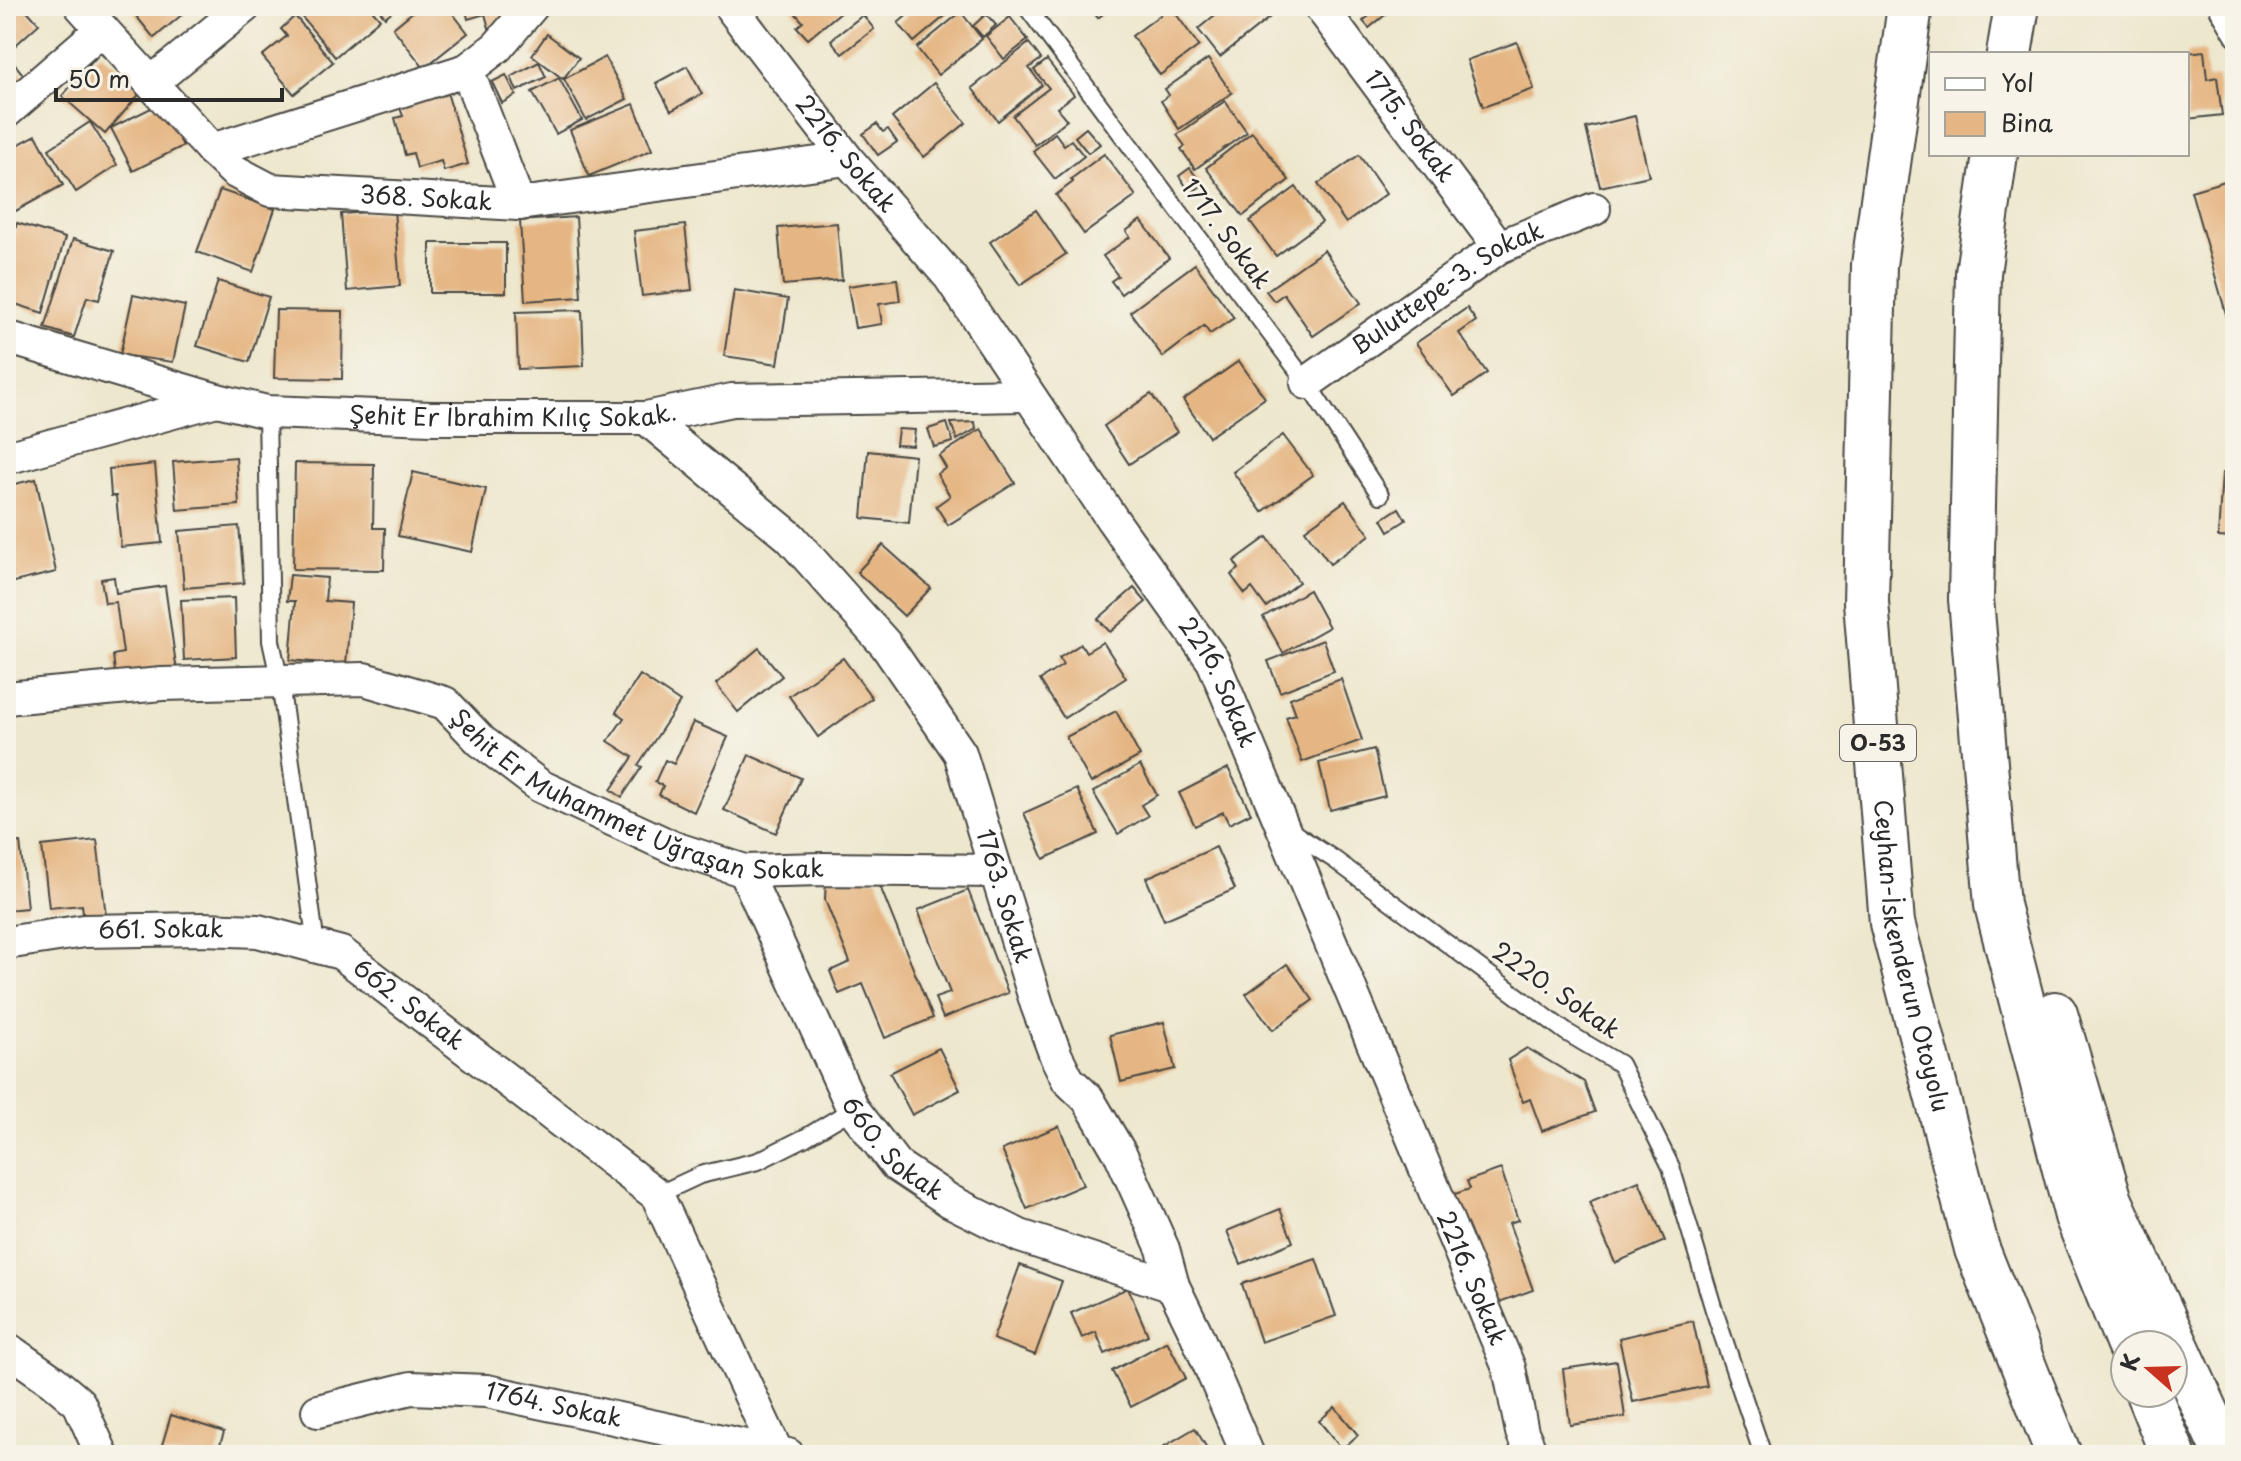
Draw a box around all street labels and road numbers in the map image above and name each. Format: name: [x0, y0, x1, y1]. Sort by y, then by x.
street label: 1715. Sokak: [1357, 61, 1465, 189]
street label: 2216. Sokak: [788, 87, 906, 220]
street label: 1717. Sokak: [1174, 170, 1281, 296]
street label: 368. Sokak: [359, 175, 493, 218]
street label: Buluttepe-3. Sokak: [1343, 211, 1548, 362]
street label: Şehit Er İbrahim Kılıç Sokak.: [348, 392, 679, 435]
street label: 2216. Sokak: [1171, 609, 1267, 753]
street label: Şehit Er Muhammet Uğraşan Sokak: [443, 699, 825, 887]
road number: O-53: [1840, 725, 1916, 761]
street label: Ceyhan-İskenderun Otoyolu: [1866, 798, 1960, 1115]
street label: 1763. Sokak: [968, 824, 1043, 967]
street label: 661. Sokak: [98, 909, 225, 947]
street label: 2220. Sokak: [1486, 932, 1629, 1047]
street label: 662. Sokak: [346, 949, 473, 1058]
street label: 660. Sokak: [834, 1091, 952, 1208]
street label: 2216. Sokak: [1429, 1205, 1518, 1350]
street label: 1764. Sokak: [483, 1371, 626, 1435]

